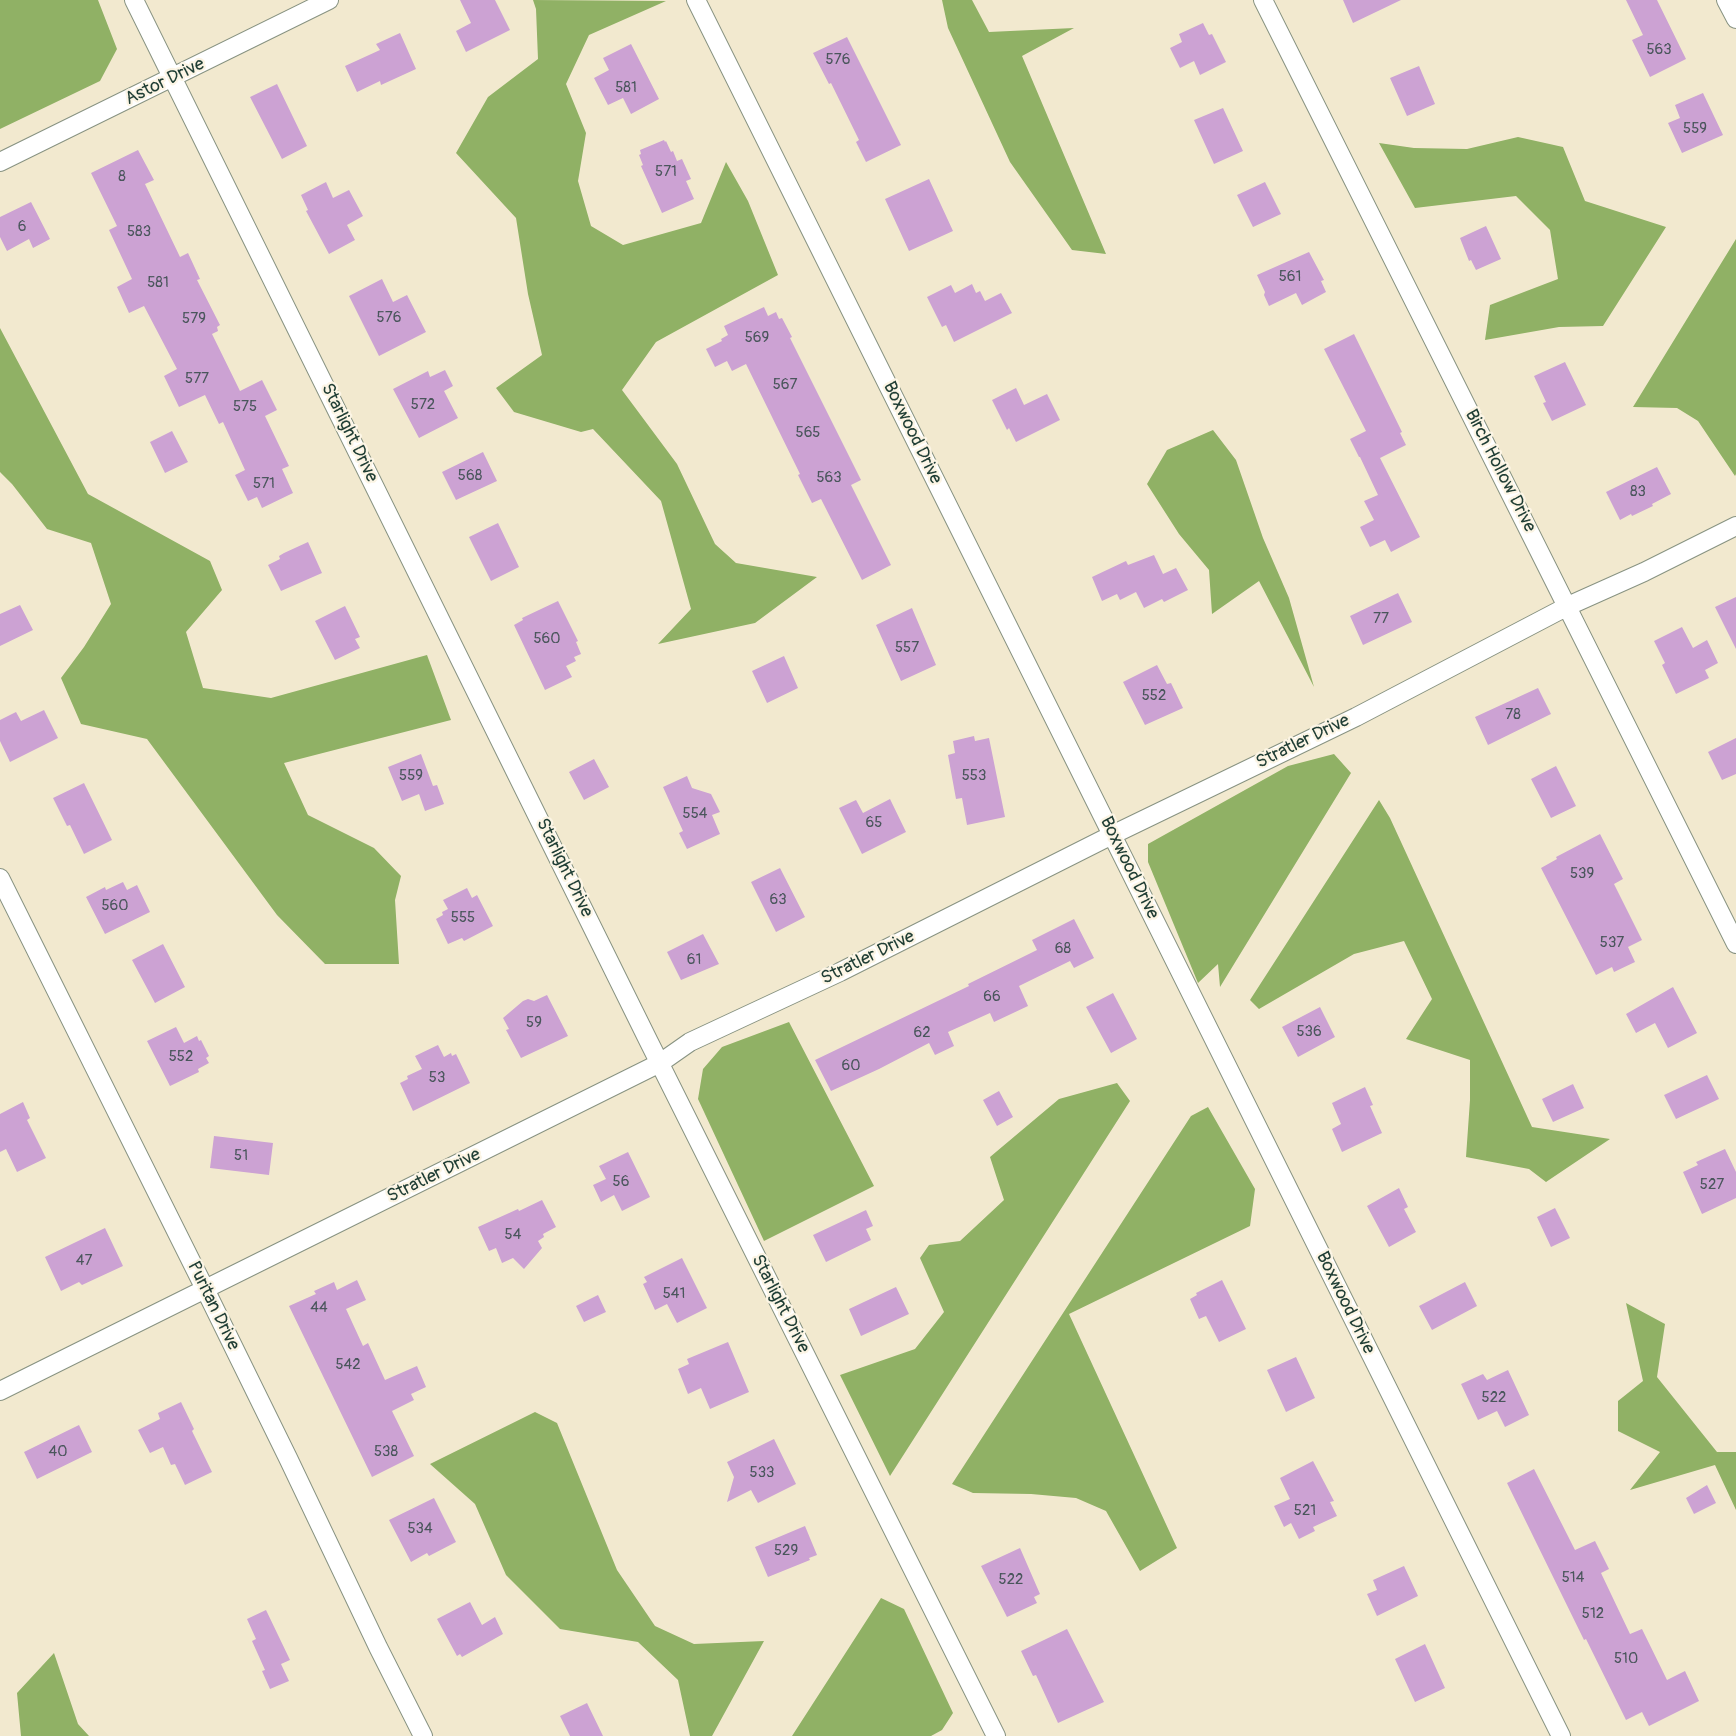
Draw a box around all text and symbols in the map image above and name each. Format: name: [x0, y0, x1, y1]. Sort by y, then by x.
house number: 563: [1646, 41, 1672, 59]
house number: 576: [826, 51, 850, 69]
street label: Astor Drive: [122, 54, 208, 110]
house number: 581: [615, 79, 637, 97]
house number: 559: [1683, 120, 1707, 138]
house number: 571: [655, 163, 677, 181]
house number: 8: [118, 168, 126, 186]
house number: 6: [18, 218, 26, 236]
house number: 583: [127, 223, 151, 241]
house number: 561: [1279, 268, 1301, 286]
house number: 581: [147, 274, 169, 292]
house number: 576: [377, 309, 401, 327]
house number: 579: [182, 310, 206, 328]
house number: 569: [745, 329, 769, 347]
house number: 577: [185, 370, 209, 388]
house number: 567: [773, 376, 797, 394]
street label: Boxwood Drive: [878, 378, 946, 488]
street label: Starlight Drive: [316, 380, 382, 486]
house number: 572: [411, 396, 435, 414]
house number: 575: [233, 398, 257, 416]
street label: Birch Hollow Drive: [1460, 406, 1540, 536]
house number: 565: [796, 424, 820, 442]
house number: 568: [458, 467, 482, 485]
house number: 563: [816, 469, 842, 487]
house number: 571: [253, 475, 275, 493]
house number: 83: [1630, 483, 1646, 501]
house number: 77: [1373, 610, 1389, 628]
house number: 560: [533, 630, 561, 648]
house number: 557: [895, 639, 919, 657]
house number: 552: [1142, 687, 1166, 705]
house number: 78: [1505, 706, 1521, 724]
street label: Stratler Drive: [1253, 710, 1353, 774]
house number: 559: [399, 767, 423, 785]
house number: 553: [962, 767, 986, 785]
house number: 554: [683, 805, 707, 823]
street label: Boxwood Drive: [1095, 813, 1163, 923]
house number: 65: [866, 814, 882, 832]
street label: Starlight Drive: [531, 815, 597, 921]
house number: 539: [1570, 865, 1594, 883]
house number: 63: [769, 891, 787, 909]
house number: 560: [101, 897, 129, 915]
house number: 555: [451, 909, 475, 927]
street label: Stratler Drive: [818, 926, 918, 990]
house number: 537: [1600, 934, 1624, 952]
house number: 68: [1055, 940, 1071, 958]
house number: 61: [687, 951, 701, 969]
house number: 66: [983, 988, 1001, 1006]
house number: 59: [526, 1014, 542, 1032]
house number: 536: [1296, 1023, 1322, 1041]
house number: 62: [913, 1024, 931, 1042]
house number: 552: [169, 1048, 193, 1066]
house number: 60: [842, 1057, 860, 1075]
house number: 53: [429, 1069, 445, 1087]
street label: Stratler Drive: [384, 1144, 484, 1208]
house number: 51: [234, 1147, 248, 1165]
house number: 56: [613, 1173, 629, 1191]
house number: 527: [1700, 1176, 1724, 1194]
house number: 54: [505, 1226, 521, 1244]
street label: Boxwood Drive: [1311, 1248, 1379, 1358]
street label: Starlight Drive: [746, 1251, 814, 1357]
house number: 47: [76, 1252, 92, 1270]
street label: Puritan Drive: [182, 1258, 244, 1354]
house number: 541: [663, 1285, 685, 1303]
house number: 44: [310, 1299, 328, 1317]
house number: 542: [335, 1356, 361, 1374]
house number: 522: [1482, 1389, 1506, 1407]
house number: 40: [49, 1443, 67, 1461]
house number: 538: [374, 1443, 398, 1461]
house number: 533: [750, 1464, 774, 1482]
house number: 521: [1294, 1502, 1316, 1520]
house number: 534: [407, 1520, 433, 1538]
house number: 529: [774, 1542, 798, 1560]
house number: 514: [1562, 1569, 1584, 1587]
house number: 522: [999, 1571, 1023, 1589]
house number: 512: [1582, 1605, 1604, 1623]
house number: 510: [1614, 1650, 1638, 1668]

